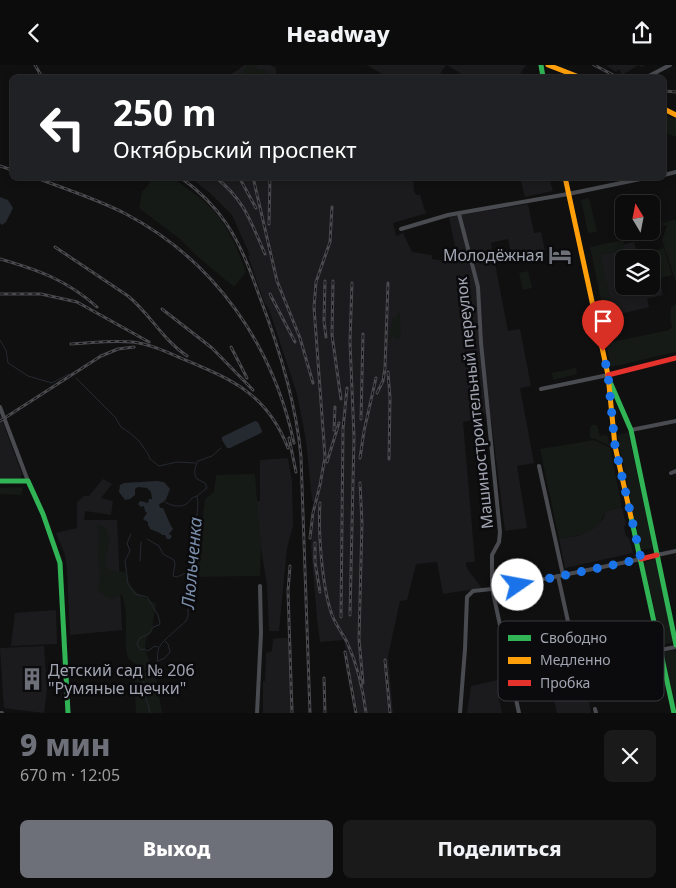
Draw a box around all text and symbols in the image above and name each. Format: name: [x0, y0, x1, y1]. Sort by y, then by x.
text: Headway: [286, 18, 390, 48]
icon: back: [20, 19, 48, 47]
icon: share: [628, 19, 656, 47]
text: 250 m: [113, 89, 216, 136]
icon: left: [30, 95, 95, 160]
text: Октябрьский проспект: [113, 134, 356, 164]
north arrow: [615, 195, 660, 240]
map controls: [615, 195, 660, 295]
hotel icon: Молодёжная: [547, 242, 573, 268]
place label: Молодёжная: [443, 244, 544, 266]
button: layers: [615, 250, 660, 295]
street label: Машиностроительный переулок: [450, 276, 498, 530]
pin: [582, 300, 624, 351]
icon: arrive: [589, 307, 617, 335]
water label: Люльченка: [175, 516, 207, 611]
position arrow: [491, 558, 543, 610]
legend: [498, 621, 664, 701]
text: Свободно: [540, 628, 607, 647]
text: Медленно: [540, 650, 611, 669]
place label: Детский сад № 206 "Румяные щечки": [48, 659, 195, 699]
building icon: Детский сад № 206 "Румяные щечки": [19, 666, 45, 692]
text: Пробка: [540, 673, 590, 692]
text: 9 мин: [20, 724, 111, 765]
button: close: [604, 730, 656, 782]
text: 670 m · 12:05: [20, 764, 120, 786]
button: Выход: [20, 820, 333, 878]
button: Поделиться: [343, 820, 656, 878]

